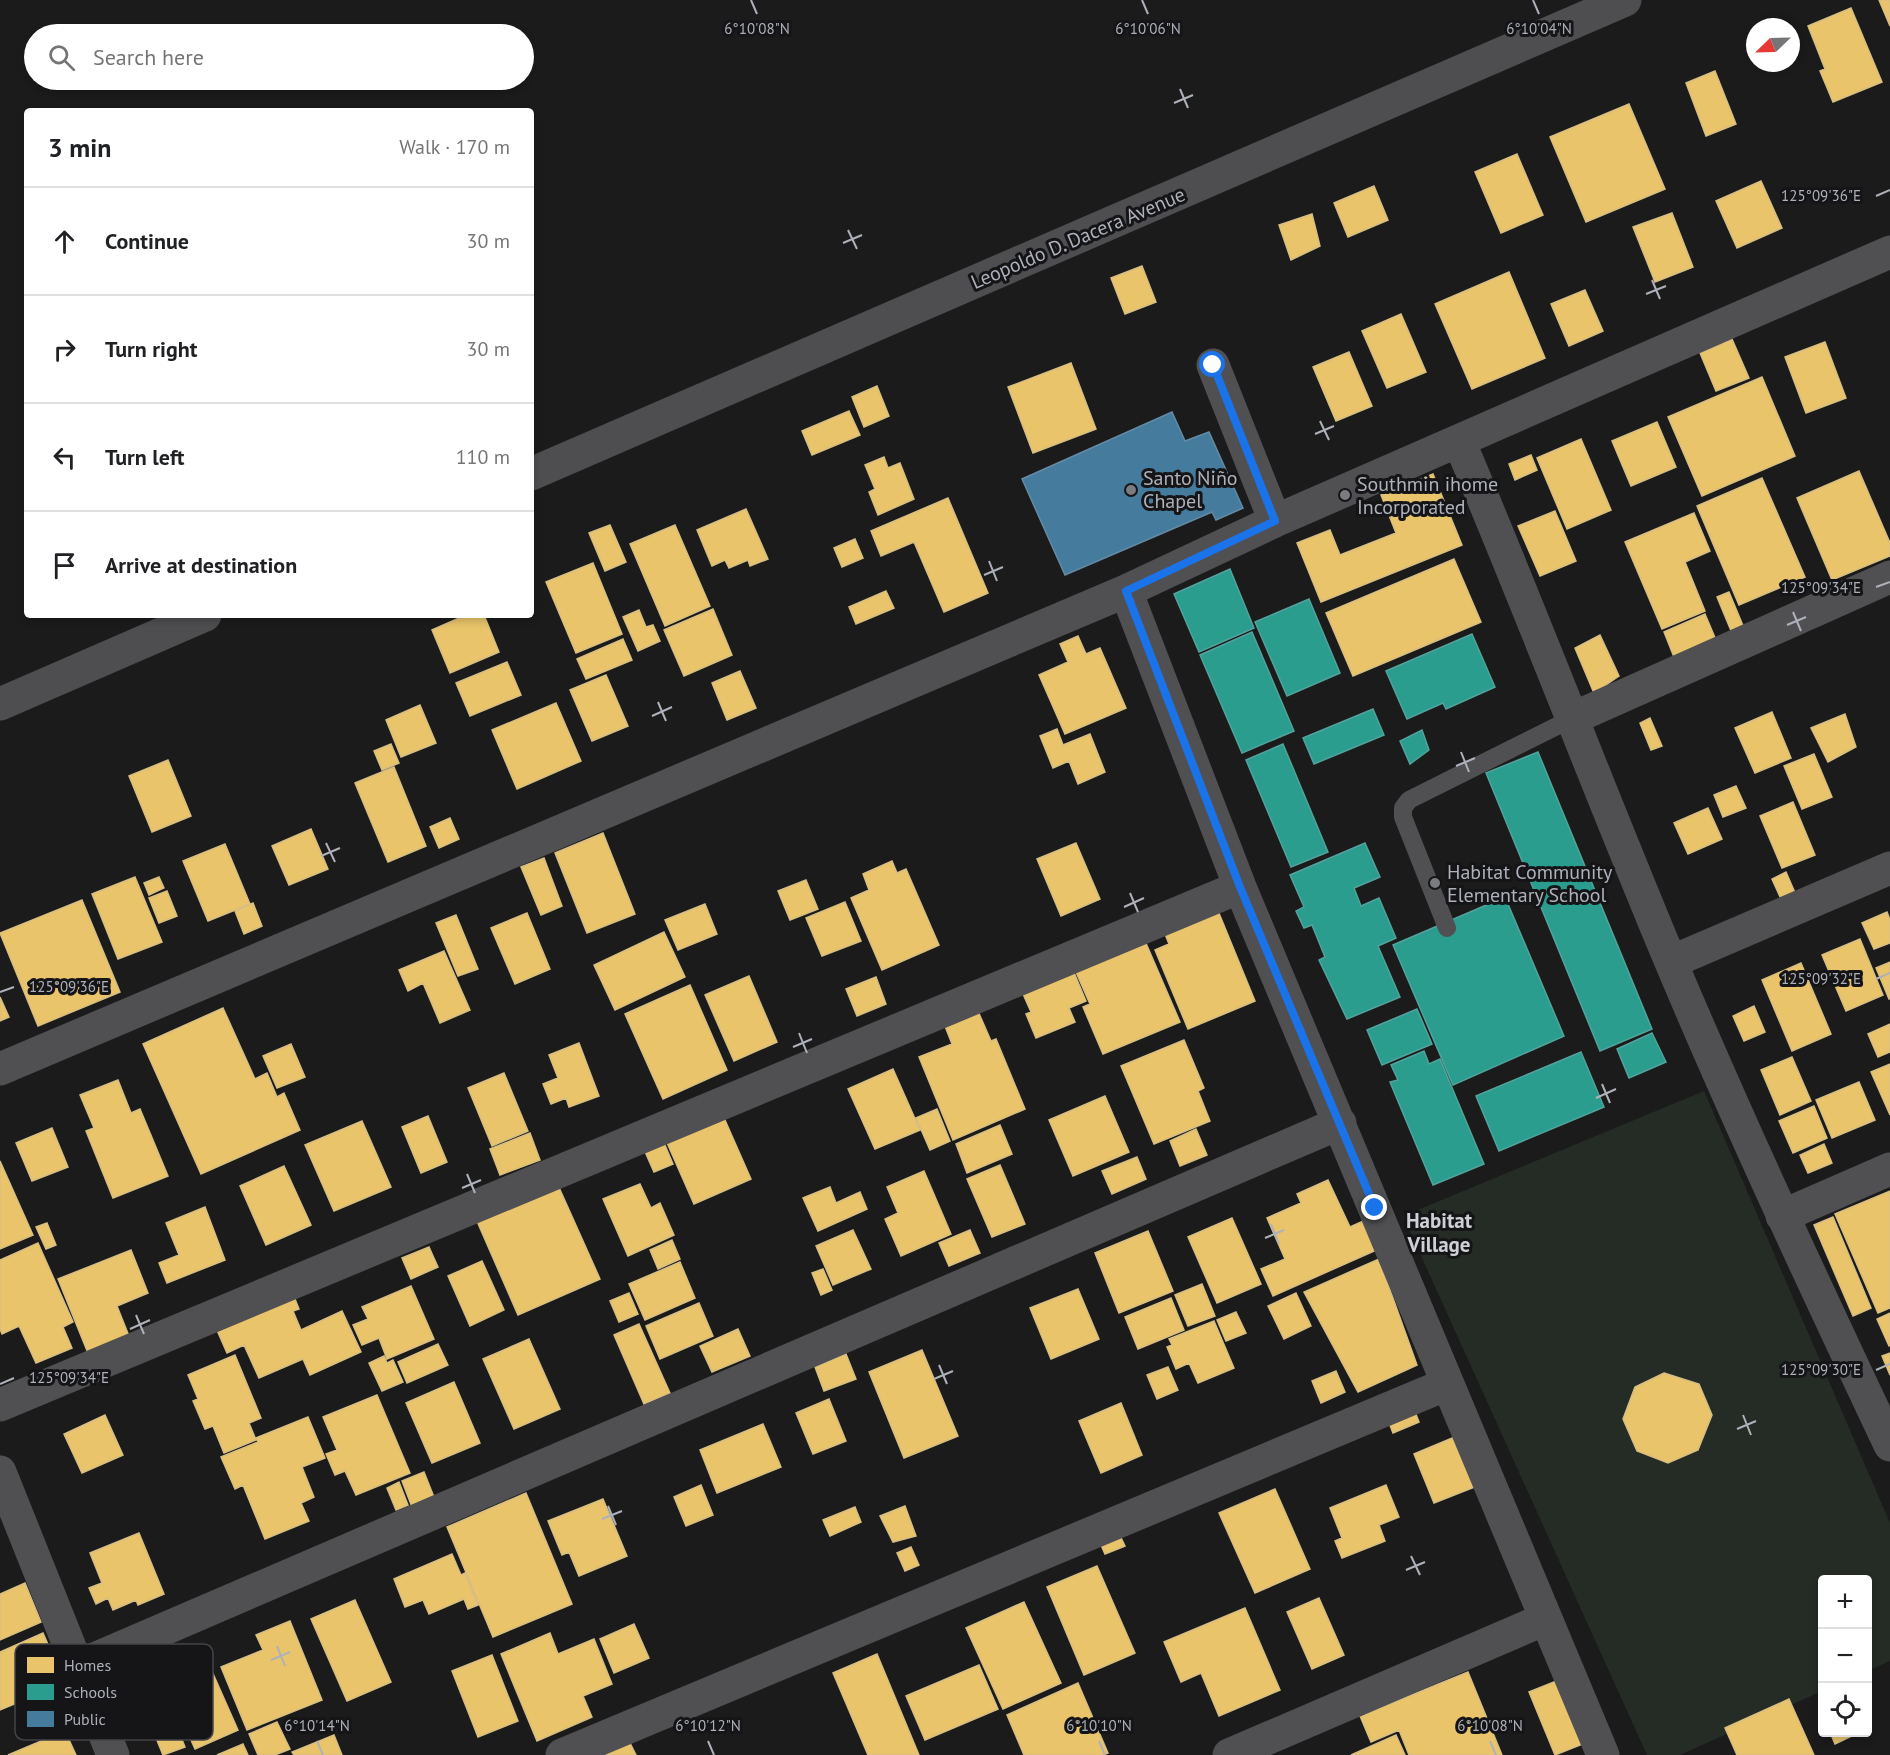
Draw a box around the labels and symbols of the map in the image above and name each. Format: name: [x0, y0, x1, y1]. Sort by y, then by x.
north arrow: [1746, 18, 1800, 72]
text: 6°10'08"N: [724, 19, 790, 38]
text: 6°10'06"N: [1115, 19, 1181, 38]
text: 6°10'04"N: [1506, 19, 1572, 38]
street label: Leopoldo D. Dacera Avenue: [967, 181, 1189, 295]
text: 125°09'36"E: [1781, 186, 1861, 205]
route start: [1199, 351, 1225, 377]
place label: Santo Niño Chapel: [1143, 465, 1238, 514]
place label: Southmin ihome Incorporated: [1357, 471, 1498, 520]
marker: Santo Niño Chapel: [1124, 483, 1138, 497]
marker: Southmin ihome Incorporated: [1338, 488, 1352, 502]
text: 125°09'34"E: [1781, 578, 1861, 597]
place label: Habitat Community Elementary School: [1447, 859, 1613, 908]
marker: Habitat Community Elementary School: [1428, 876, 1442, 890]
text: 125°09'32"E: [1781, 969, 1861, 988]
text: 125°09'36"E: [29, 977, 109, 996]
route end: [1361, 1194, 1387, 1220]
district label: Habitat Village: [1406, 1207, 1473, 1258]
text: 125°09'30"E: [1781, 1360, 1861, 1379]
text: 125°09'34"E: [29, 1368, 109, 1387]
legend: [15, 1644, 213, 1740]
text: Homes: [64, 1655, 111, 1675]
text: Schools: [64, 1682, 117, 1702]
text: Public: [64, 1709, 106, 1729]
text: 6°10'14"N: [284, 1716, 350, 1735]
text: 6°10'12"N: [675, 1716, 741, 1735]
text: 6°10'10"N: [1066, 1716, 1132, 1735]
text: 6°10'08"N: [1457, 1716, 1523, 1735]

